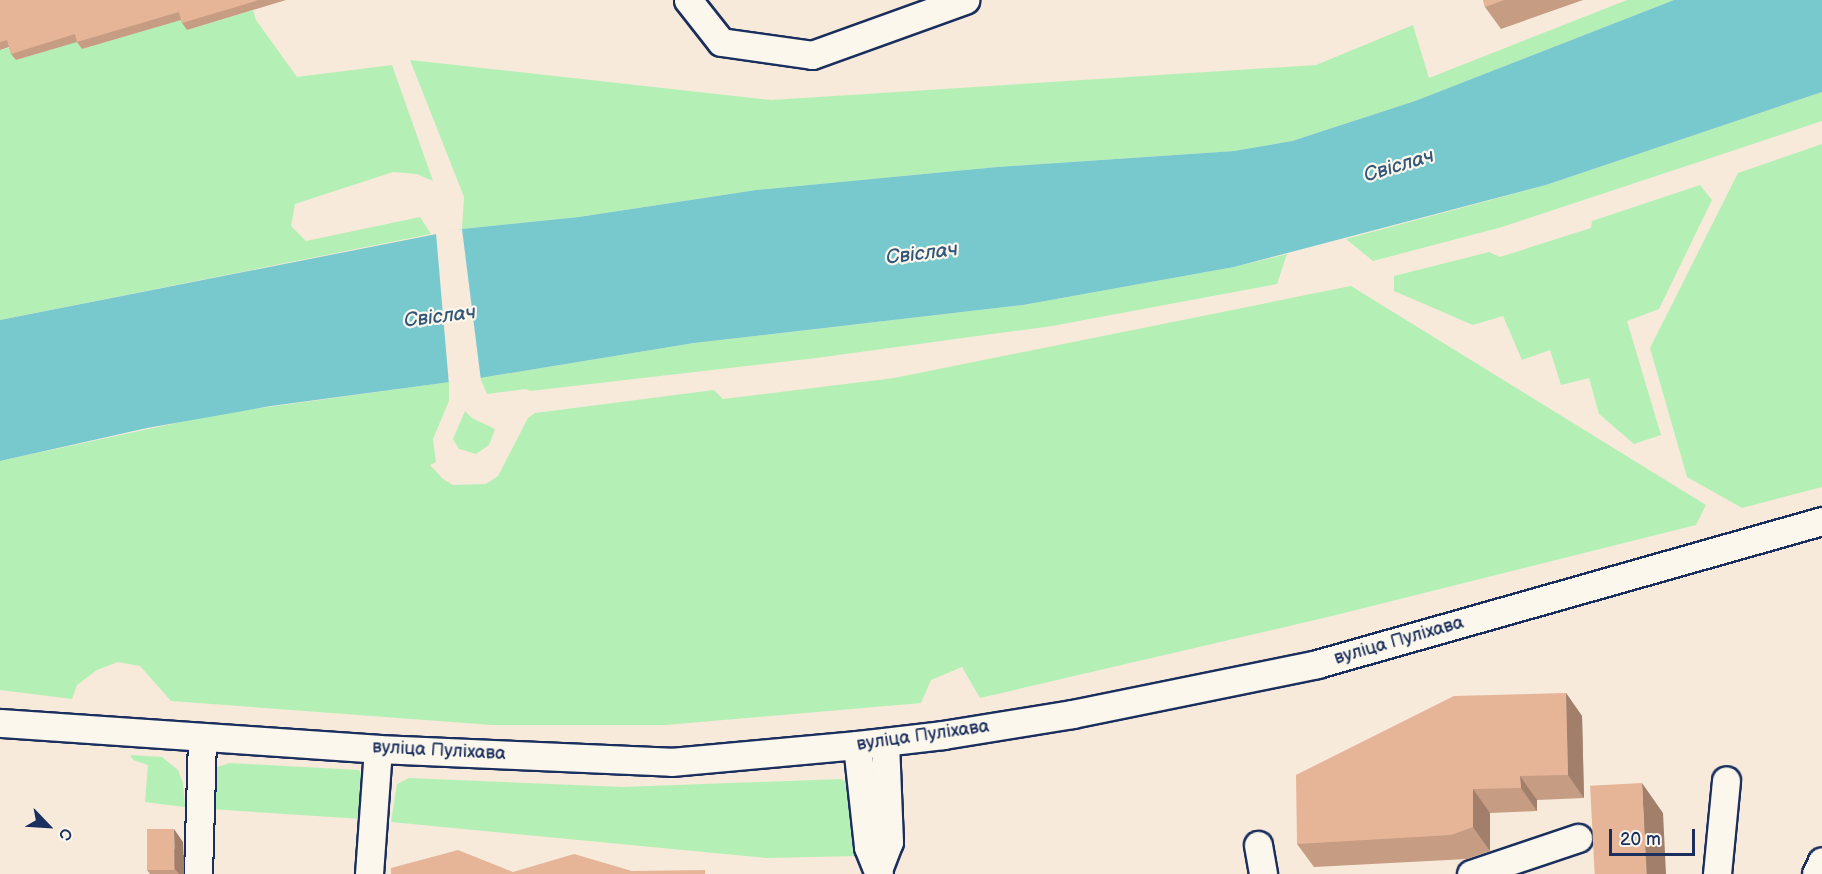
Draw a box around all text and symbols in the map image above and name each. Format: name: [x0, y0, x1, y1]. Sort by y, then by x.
water label: Свіслач: [1361, 144, 1437, 188]
water label: Свіслач: [885, 238, 959, 270]
water label: Свіслач: [403, 301, 477, 333]
street label: вуліца Пуліхава: [1332, 612, 1466, 670]
street label: вуліца Пуліхава: [855, 716, 991, 756]
street label: вуліца Пуліхава: [372, 737, 506, 765]
north arrow: [18, 796, 78, 856]
scale bar: [1612, 817, 1698, 855]
text: С: [54, 825, 76, 843]
text: 20 m: [1620, 829, 1661, 850]

